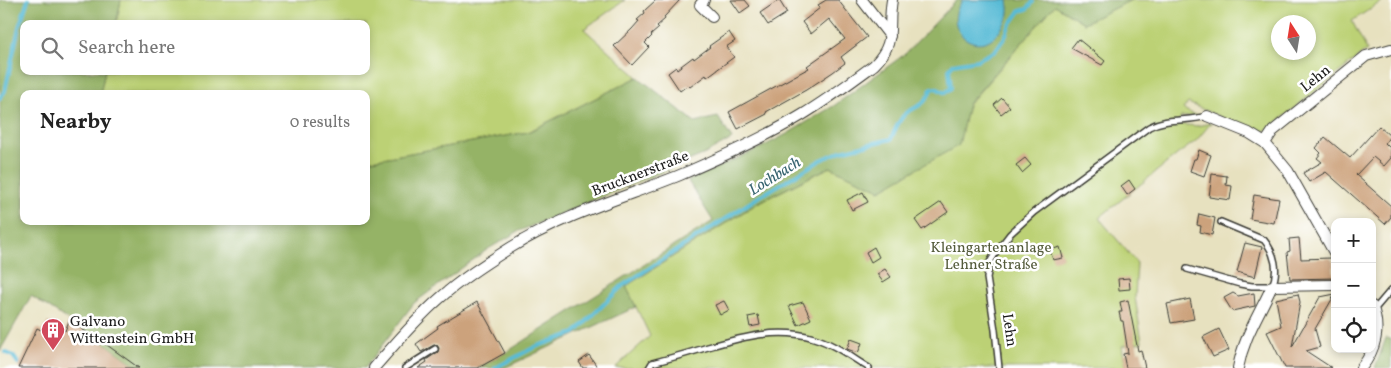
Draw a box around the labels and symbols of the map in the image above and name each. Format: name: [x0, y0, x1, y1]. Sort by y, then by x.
north arrow: [1271, 15, 1316, 60]
street label: Lehn: [1296, 60, 1336, 98]
street label: Brucknerstraße: [589, 146, 692, 203]
water label: Lochbach: [745, 152, 805, 201]
park label: Kleingartenanlage Lehner Straße: [931, 238, 1052, 276]
place label: Galvano Wittenstein GmbH: [70, 312, 194, 350]
street label: Lehn: [996, 312, 1021, 348]
building icon: Galvano Wittenstein GmbH: [40, 317, 66, 351]

